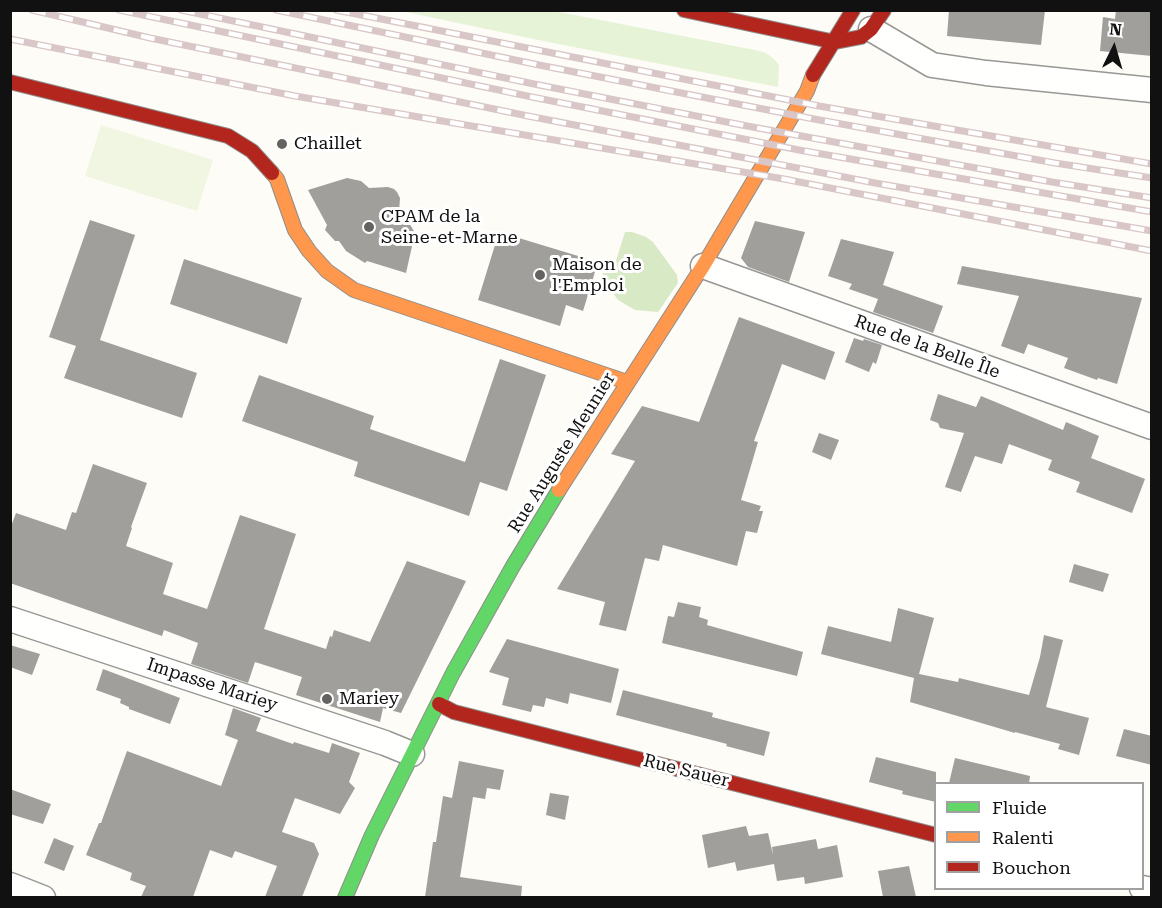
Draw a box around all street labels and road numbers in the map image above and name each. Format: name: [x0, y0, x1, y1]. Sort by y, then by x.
street label: Rue de la Belle Île: [851, 311, 1003, 383]
street label: Rue Auguste Meunier: [504, 369, 620, 537]
street label: Impasse Mariey: [144, 654, 280, 716]
street label: Rue Sauer: [641, 750, 731, 792]

